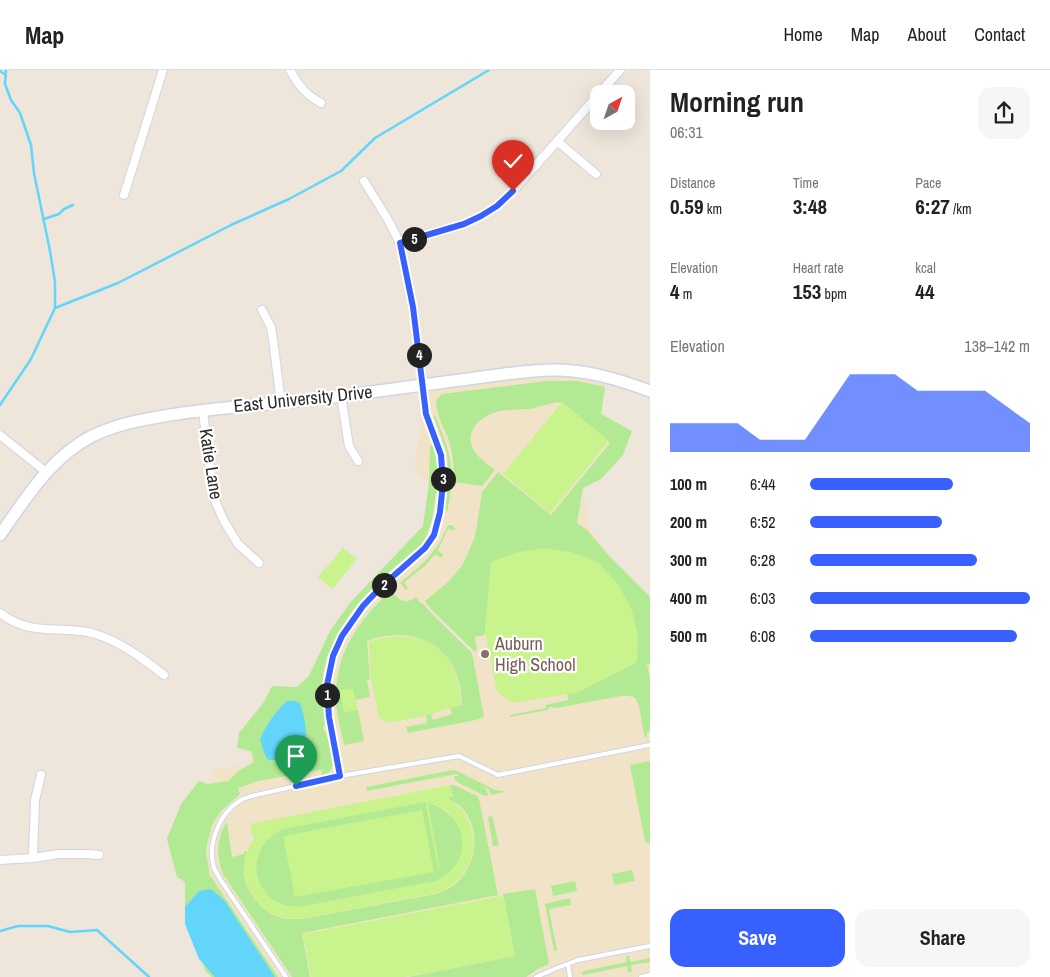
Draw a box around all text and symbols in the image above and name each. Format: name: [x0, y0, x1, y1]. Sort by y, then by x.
text: Map: [25, 19, 64, 51]
text: Home: [783, 22, 823, 47]
text: Map: [851, 22, 880, 47]
text: About: [908, 22, 946, 47]
text: Contact: [974, 22, 1025, 47]
text: Morning run: [670, 83, 804, 121]
north arrow: [590, 85, 635, 130]
map controls: [590, 85, 635, 130]
button: share: [978, 87, 1030, 139]
text: 06:31: [670, 121, 703, 143]
pin: [492, 140, 534, 191]
icon: check: [499, 147, 527, 175]
text: Distance: [670, 174, 715, 192]
text: Time: [793, 174, 819, 192]
text: Pace: [915, 174, 942, 192]
text: 0.59: [670, 192, 704, 221]
text: 3:48: [793, 192, 827, 221]
text: 6:27: [915, 192, 950, 221]
text: km: [704, 200, 722, 218]
text: /km: [950, 200, 971, 218]
pin: 5: [402, 226, 426, 252]
text: 5: [411, 230, 418, 248]
text: Elevation: [670, 259, 718, 277]
text: Heart rate: [793, 259, 844, 277]
text: kcal: [915, 259, 936, 277]
text: 4: [670, 277, 680, 306]
text: 153: [793, 277, 821, 306]
text: 44: [915, 277, 934, 306]
text: m: [680, 285, 692, 303]
text: bpm: [821, 285, 847, 303]
text: Elevation: [670, 335, 725, 357]
text: 138–142 m: [964, 335, 1030, 357]
pin: 4: [406, 342, 432, 368]
text: 4: [416, 346, 423, 364]
street label: East University Drive: [232, 379, 374, 418]
street label: Katie Lane: [194, 427, 229, 501]
pin: 3: [430, 466, 456, 492]
text: 3: [440, 470, 447, 488]
text: 100 m: [670, 473, 707, 495]
text: 6:44: [750, 473, 776, 495]
text: 200 m: [670, 511, 707, 533]
text: 6:52: [750, 511, 776, 533]
text: 300 m: [670, 549, 707, 571]
text: 6:28: [750, 549, 776, 571]
pin: 2: [372, 572, 396, 598]
text: 2: [381, 576, 388, 594]
text: 400 m: [670, 587, 707, 609]
text: 6:03: [750, 587, 776, 609]
text: 500 m: [670, 625, 707, 647]
text: 6:08: [750, 625, 776, 647]
place label: Auburn High School: [494, 631, 575, 677]
marker: Auburn High School: [479, 648, 491, 660]
pin: 1: [314, 682, 340, 708]
text: 1: [324, 686, 331, 704]
pin: [275, 735, 317, 786]
icon: arrive: [282, 742, 310, 770]
button: Save: [670, 909, 845, 967]
button: Share: [855, 909, 1030, 967]

